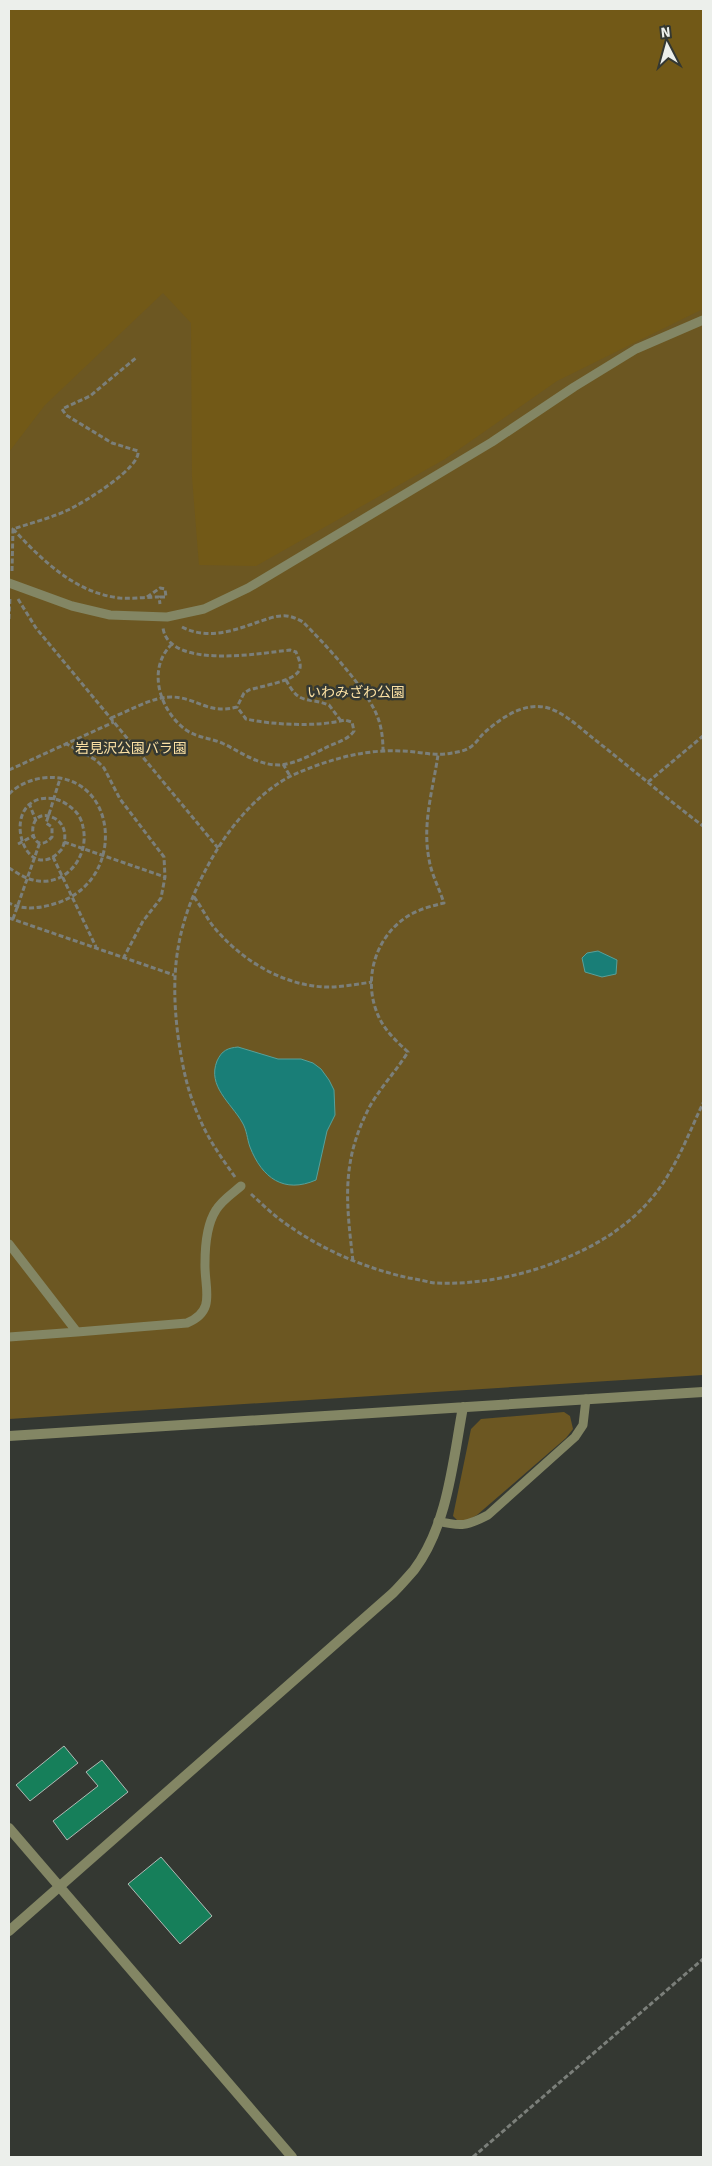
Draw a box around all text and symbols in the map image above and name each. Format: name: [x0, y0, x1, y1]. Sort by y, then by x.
north arrow: [642, 20, 692, 70]
text: N: [660, 24, 671, 42]
park label: いわみざわ公園: [307, 684, 405, 701]
park label: 岩見沢公園バラ園: [75, 740, 187, 757]

